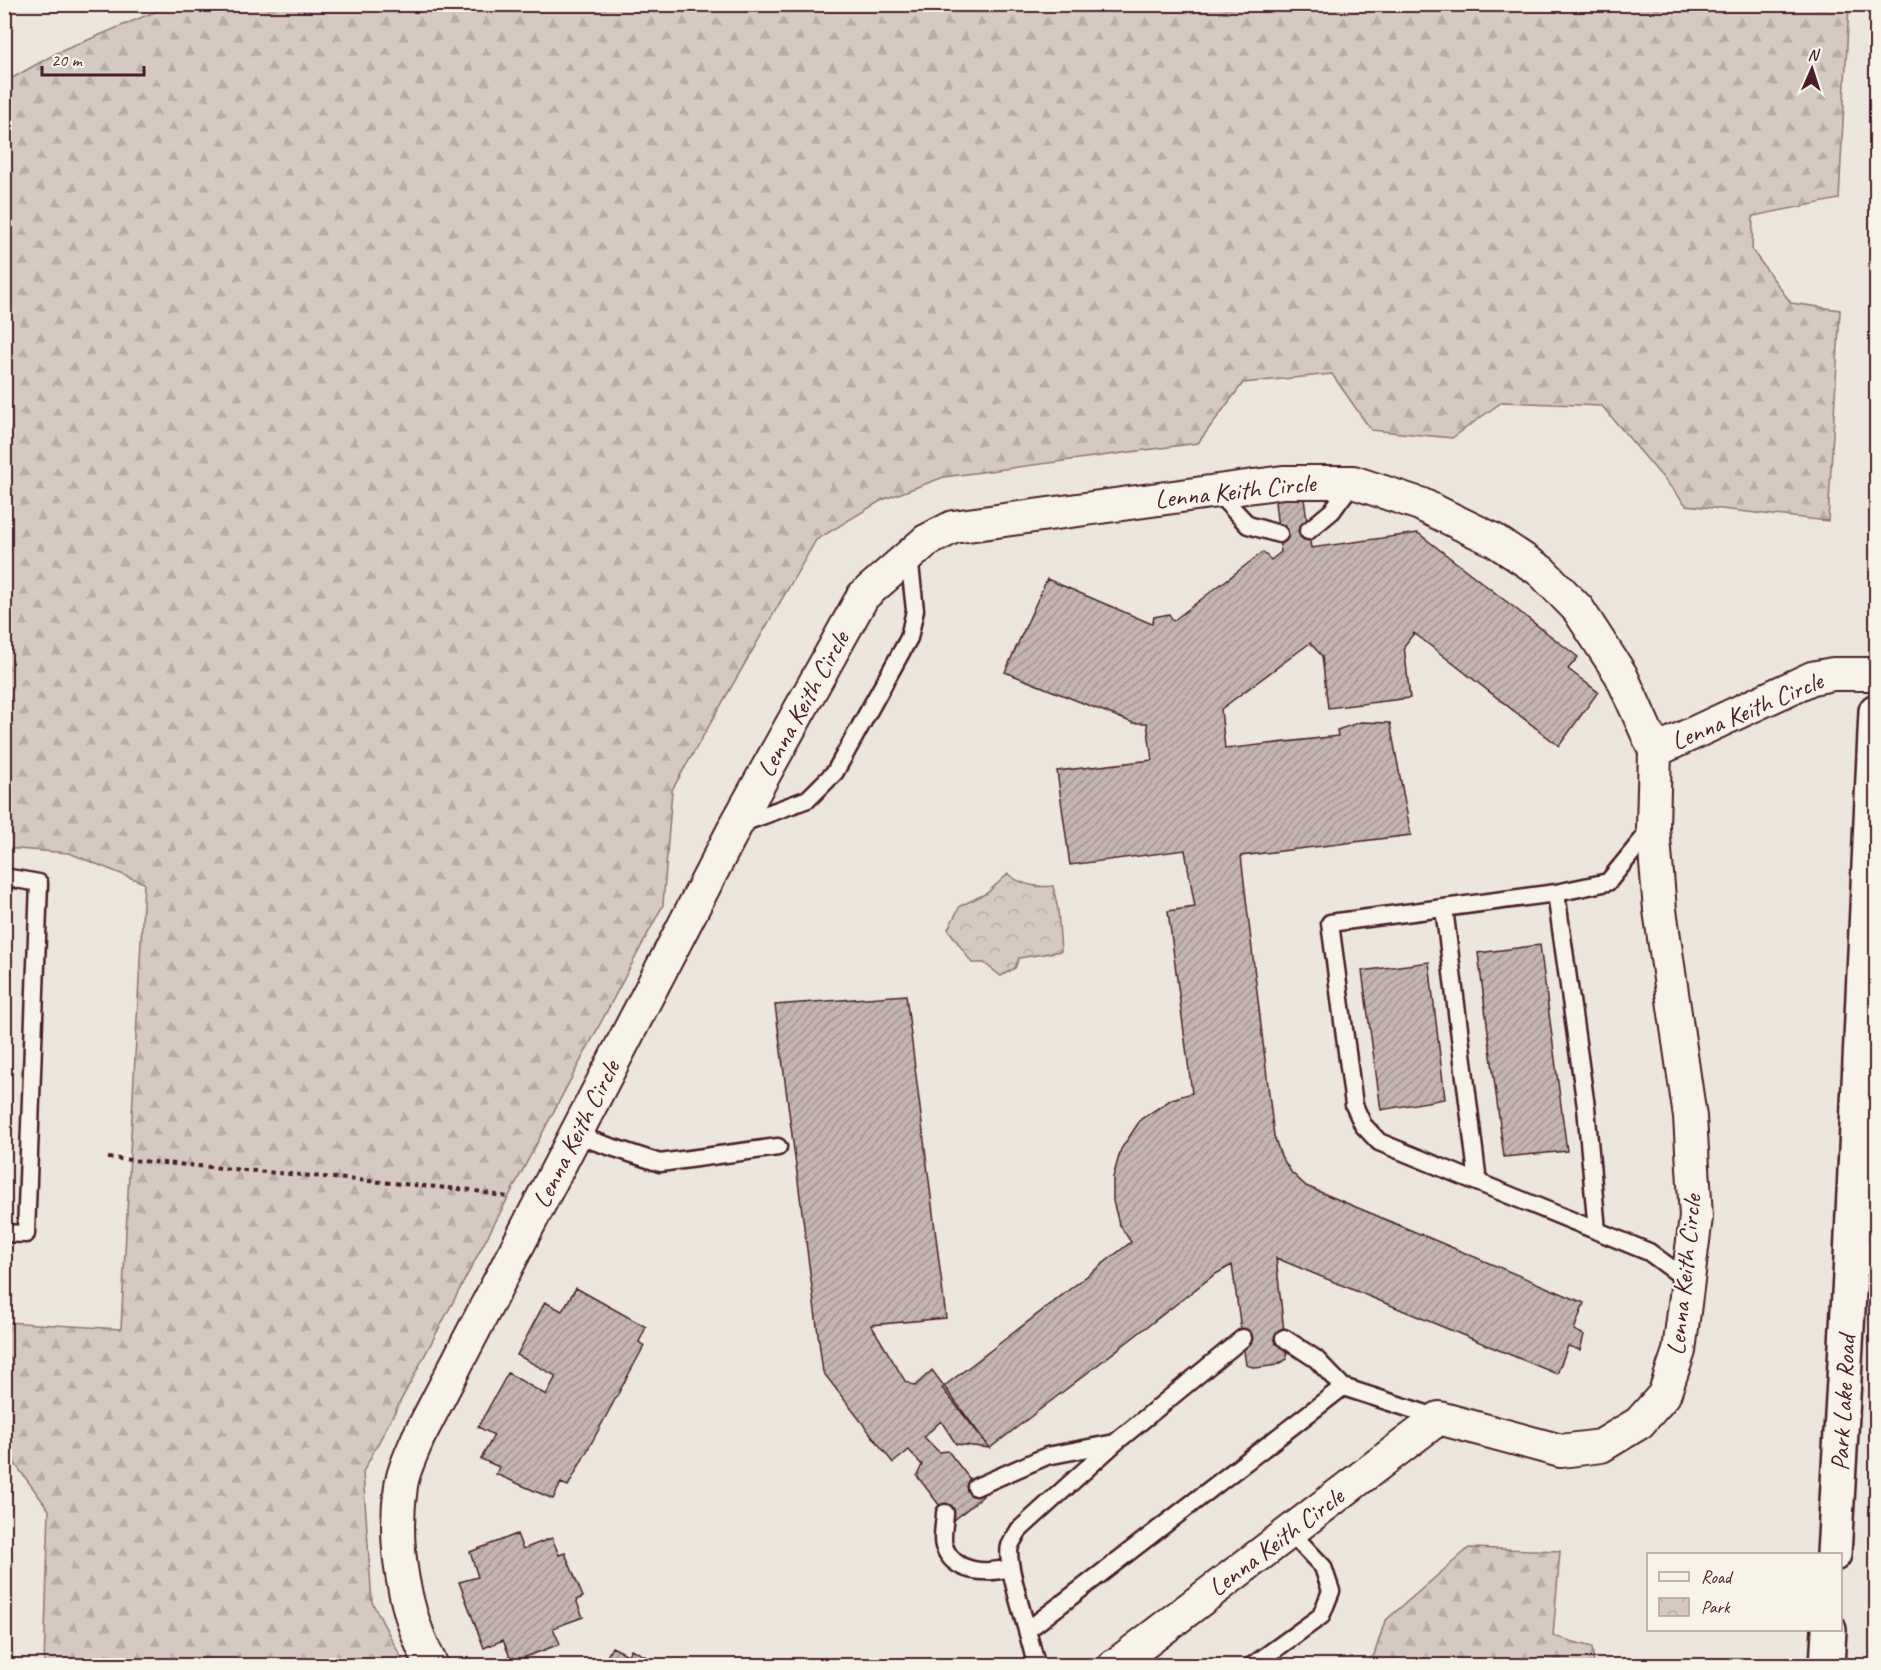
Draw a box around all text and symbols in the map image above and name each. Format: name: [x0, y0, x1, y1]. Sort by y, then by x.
scale bar: [42, 39, 144, 77]
north arrow: [1782, 39, 1842, 99]
text: N: [1807, 45, 1821, 65]
text: 20 m: [51, 49, 84, 71]
street label: Lenna Keith Circle: [1153, 466, 1318, 516]
street label: Lenna Keith Circle: [749, 624, 857, 783]
street label: Lenna Keith Circle: [1666, 664, 1829, 758]
street label: Lenna Keith Circle: [525, 1053, 628, 1213]
street label: Lenna Keith Circle: [1659, 1192, 1709, 1357]
street label: Park Lake Road: [1823, 1331, 1863, 1472]
street label: Lenna Keith Circle: [1202, 1479, 1352, 1604]
legend: [1647, 1553, 1842, 1631]
text: Road: [1701, 1566, 1734, 1588]
text: Park: [1701, 1596, 1731, 1618]

